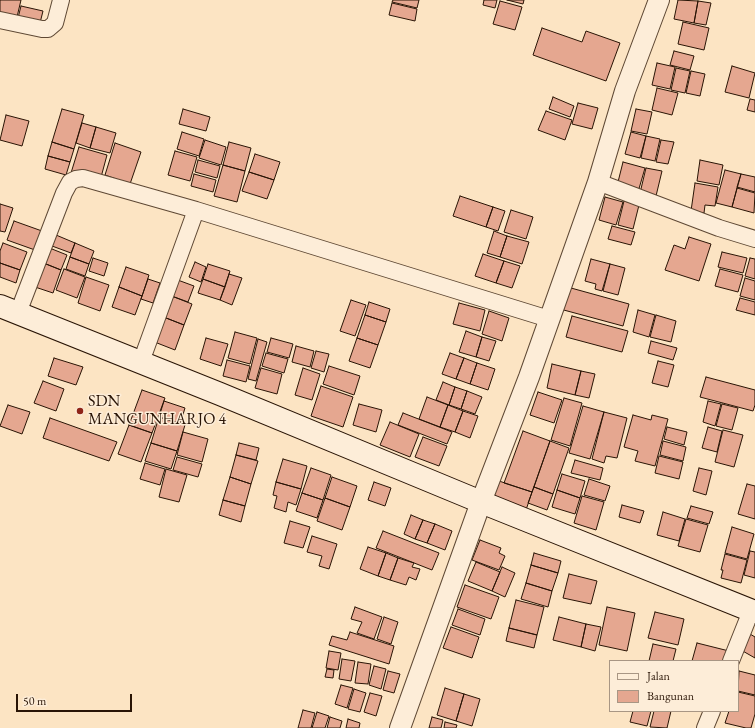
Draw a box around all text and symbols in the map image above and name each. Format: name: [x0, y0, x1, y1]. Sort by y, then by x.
place label: SDN MANGUNHARJO 4: [88, 392, 226, 430]
marker: SDN MANGUNHARJO 4: [75, 406, 85, 416]
legend: [609, 660, 739, 712]
text: Jalan: [647, 668, 670, 684]
scale bar: [18, 686, 134, 712]
text: Bangunan: [647, 688, 694, 704]
text: 50 m: [23, 693, 46, 709]

